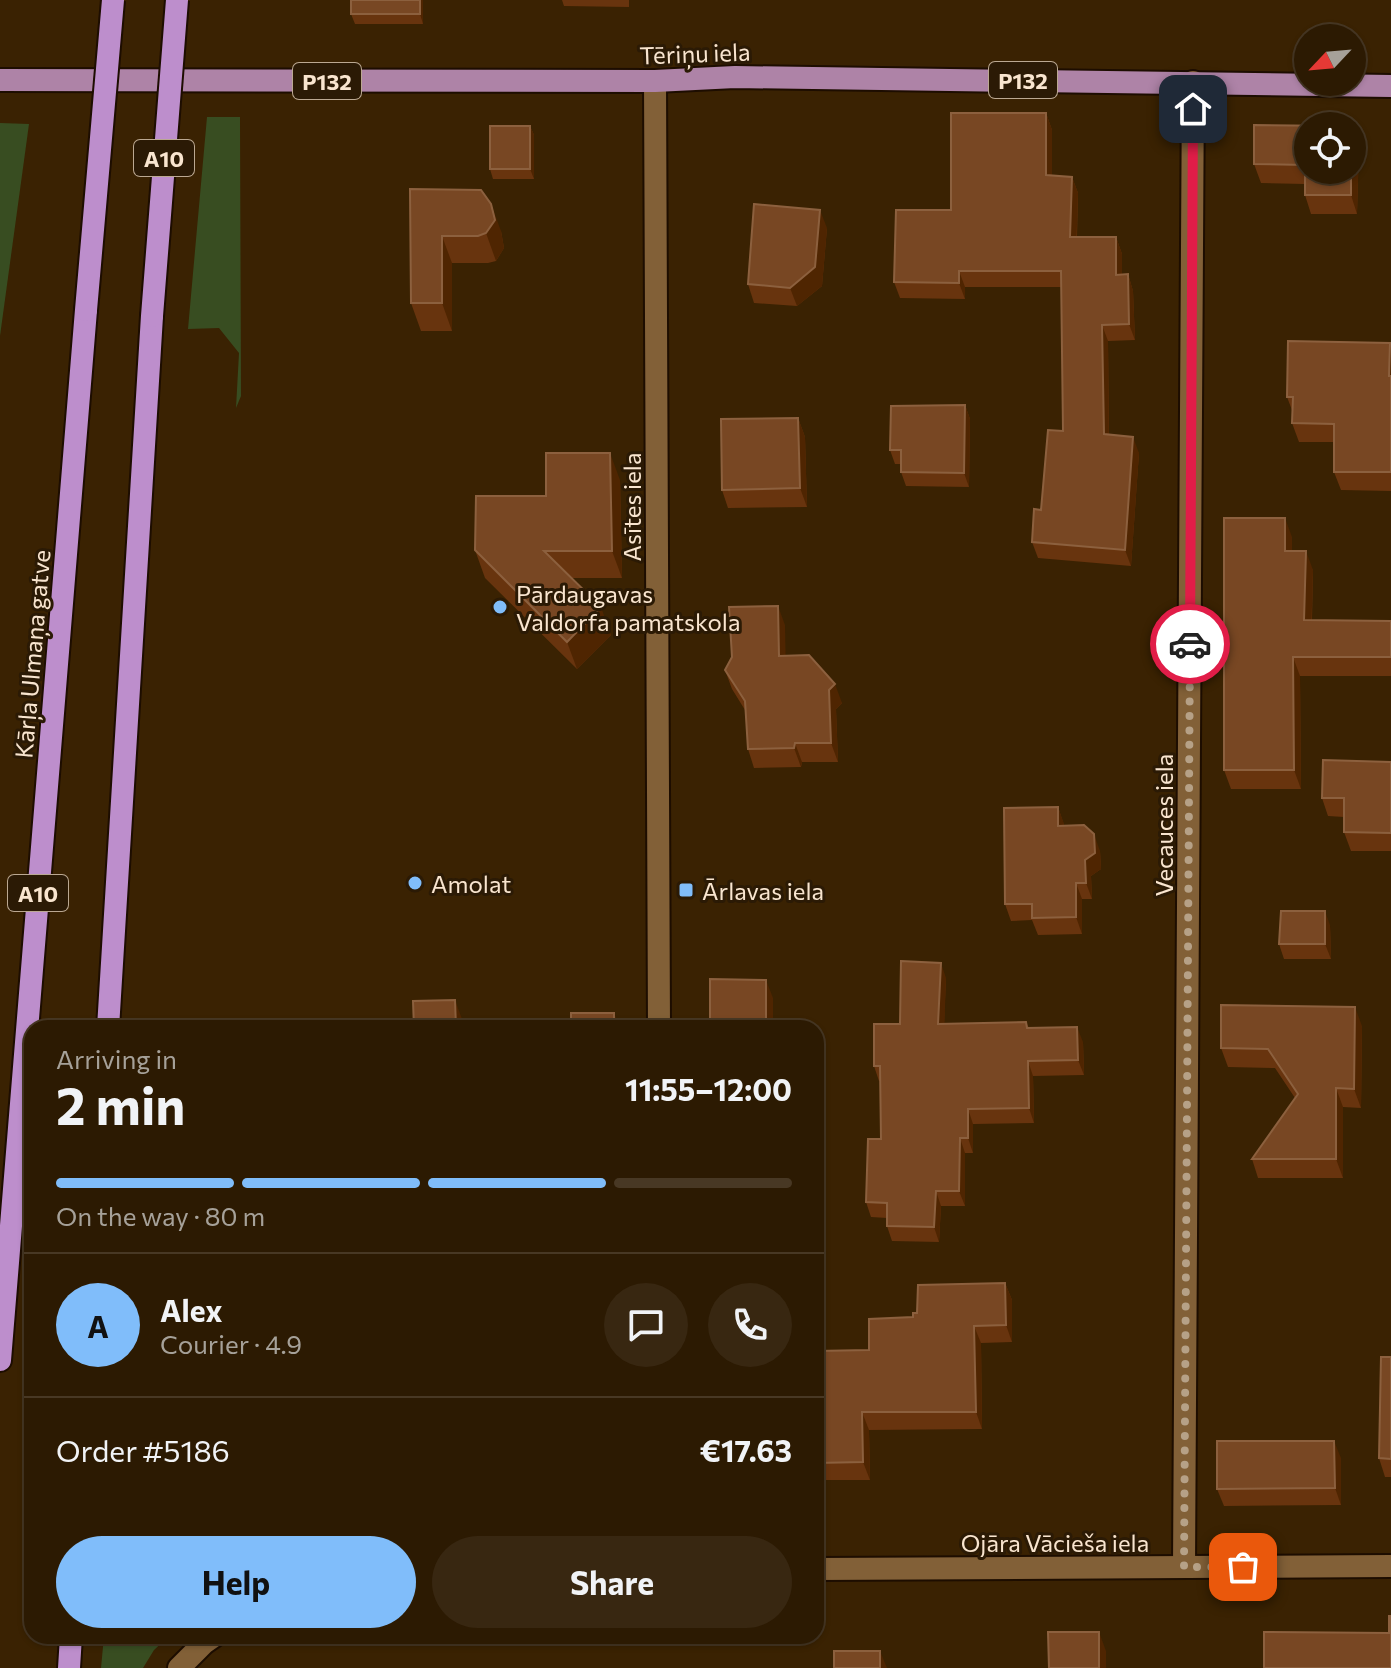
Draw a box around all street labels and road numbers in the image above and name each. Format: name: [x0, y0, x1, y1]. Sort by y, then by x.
street label: Tēriņu iela: [639, 37, 751, 71]
road number: P132: [989, 62, 1057, 98]
road number: P132: [293, 63, 361, 99]
road number: A10: [134, 140, 194, 176]
street label: Asītes iela: [617, 453, 646, 561]
street label: Kārļa Ulmaņa gatve: [8, 549, 58, 760]
street label: Vecauces iela: [1149, 754, 1178, 896]
road number: A10: [8, 875, 68, 911]
street label: Ojāra Vācieša iela: [961, 1528, 1149, 1557]

